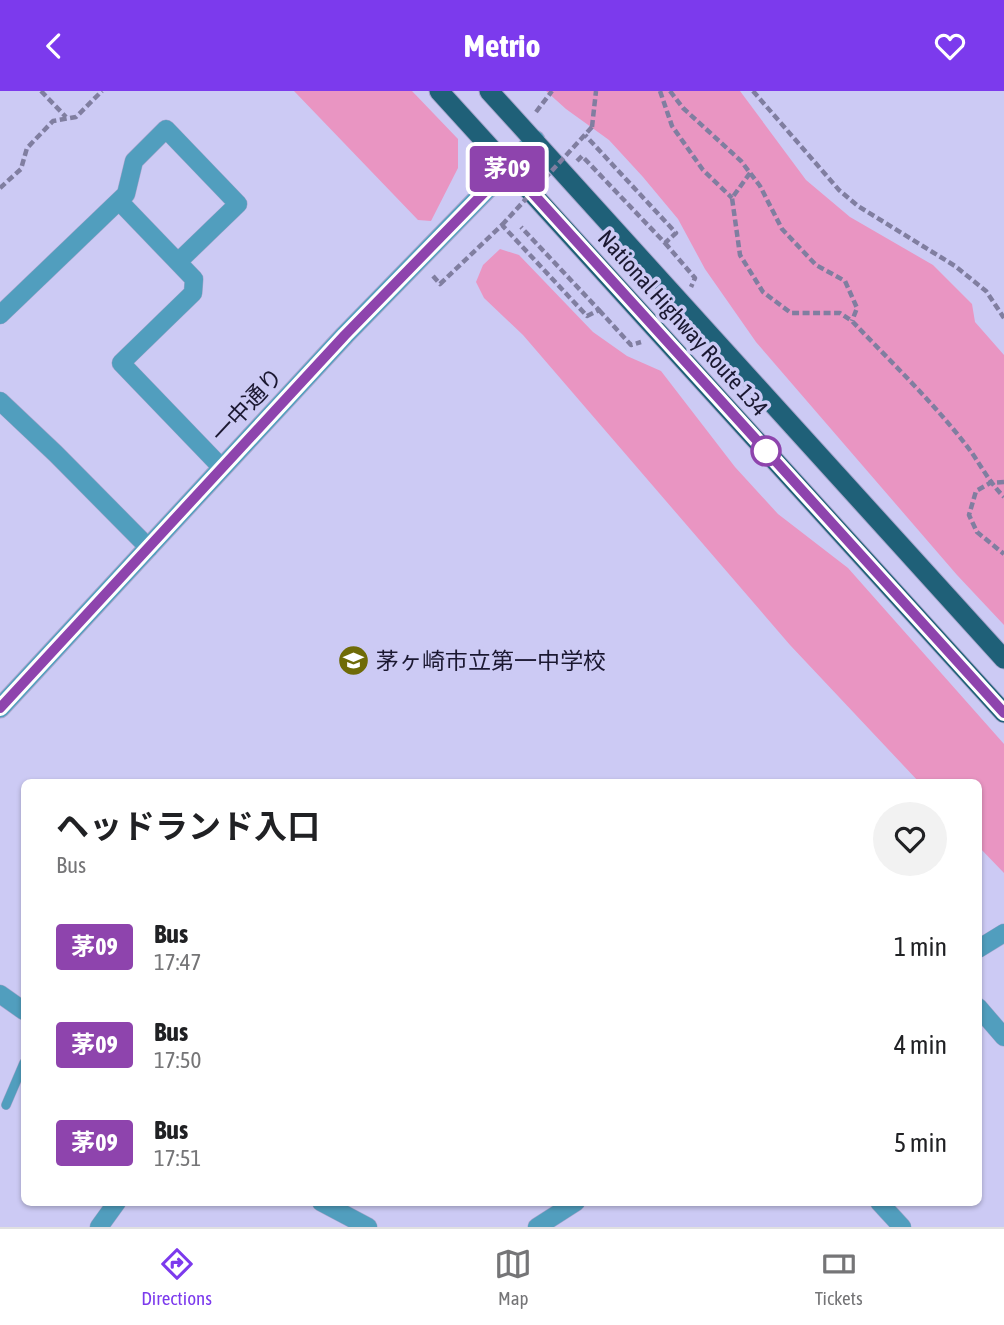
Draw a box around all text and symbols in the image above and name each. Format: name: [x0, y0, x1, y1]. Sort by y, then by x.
icon: back: [35, 27, 73, 65]
text: Metrio: [463, 27, 541, 64]
icon: heart: [931, 27, 969, 65]
line badge: 茅09: [467, 146, 547, 192]
text: 茅09: [484, 155, 530, 182]
street label: National Highway Route 134: [593, 225, 773, 421]
street label: 一中通り: [206, 362, 288, 448]
unlabelled marker: [751, 436, 781, 466]
school or university icon: 茅ヶ崎市立第一中学校: [336, 644, 370, 678]
place label: 茅ヶ崎市立第一中学校: [376, 648, 606, 674]
button: heart: [873, 802, 947, 876]
text: ヘッドランド入口: [56, 807, 320, 845]
text: Bus: [56, 852, 86, 878]
text: Bus: [154, 919, 188, 949]
text: 1 min: [894, 932, 947, 962]
text: 茅09: [71, 933, 118, 960]
text: 17:47: [154, 949, 201, 975]
text: Bus: [154, 1017, 188, 1047]
text: 4 min: [894, 1030, 947, 1060]
text: 茅09: [71, 1031, 118, 1058]
text: 17:50: [154, 1047, 201, 1073]
text: Bus: [154, 1115, 188, 1145]
text: 5 min: [894, 1128, 947, 1158]
text: 茅09: [71, 1129, 118, 1156]
text: 17:51: [154, 1145, 201, 1171]
tab: Directions: [141, 1245, 212, 1309]
tab: Map: [494, 1245, 532, 1309]
tab: Tickets: [815, 1245, 863, 1309]

